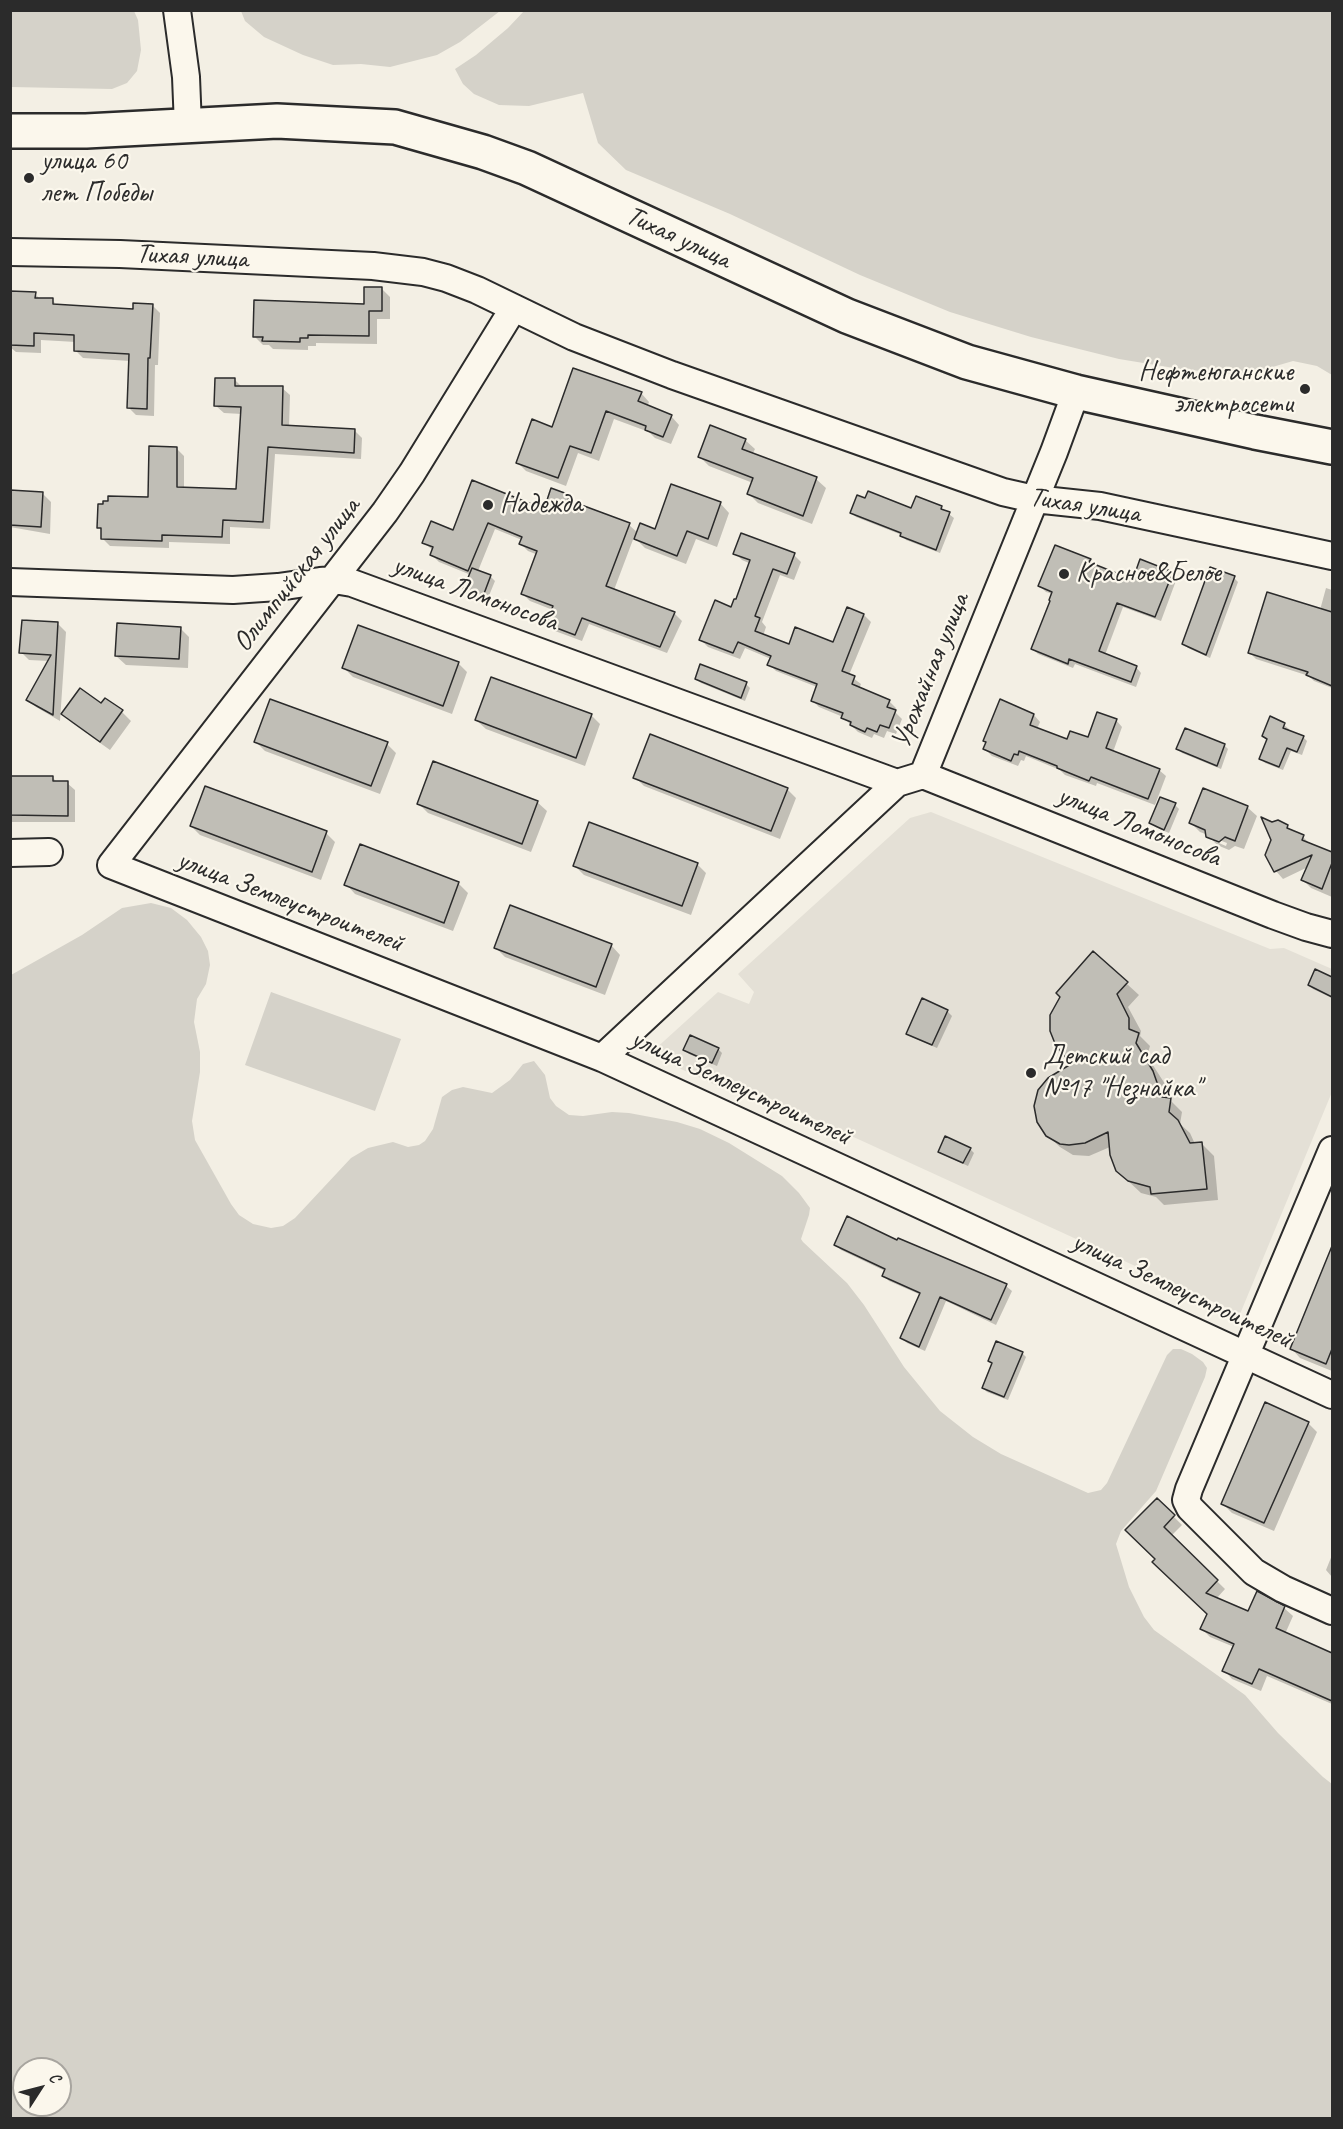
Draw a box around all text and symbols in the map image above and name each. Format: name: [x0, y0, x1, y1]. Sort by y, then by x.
place label: улица 60 лет Победы: [41, 145, 152, 211]
marker: улица 60 лет Победы: [22, 171, 36, 185]
street label: Тихая улица: [620, 199, 736, 277]
street label: Тихая улица: [135, 237, 249, 277]
place label: Нефтеюганские электросети: [1138, 356, 1293, 422]
marker: Нефтеюганские электросети: [1298, 382, 1312, 396]
street label: Тихая улица: [1027, 481, 1143, 531]
place label: Надежда: [500, 488, 582, 522]
street label: Олимпийская улица: [226, 491, 368, 659]
marker: Надежда: [481, 498, 495, 512]
street label: улица Ломоносова: [388, 549, 562, 639]
place label: Красное&Белое: [1076, 557, 1221, 591]
marker: Красное&Белое: [1057, 567, 1071, 581]
street label: Урожайная улица: [885, 589, 977, 753]
street label: улица Ломоносова: [1052, 779, 1226, 875]
street label: улица Землеустроителей: [172, 843, 408, 961]
street label: улица Землеустроителей: [625, 1022, 857, 1154]
place label: Детский сад №17 "Незнайка": [1043, 1040, 1201, 1106]
marker: Детский сад №17 "Незнайка": [1024, 1066, 1038, 1080]
street label: улица Землеустроителей: [1066, 1225, 1298, 1357]
north arrow: [12, 2057, 72, 2117]
text: С: [45, 2069, 65, 2087]

